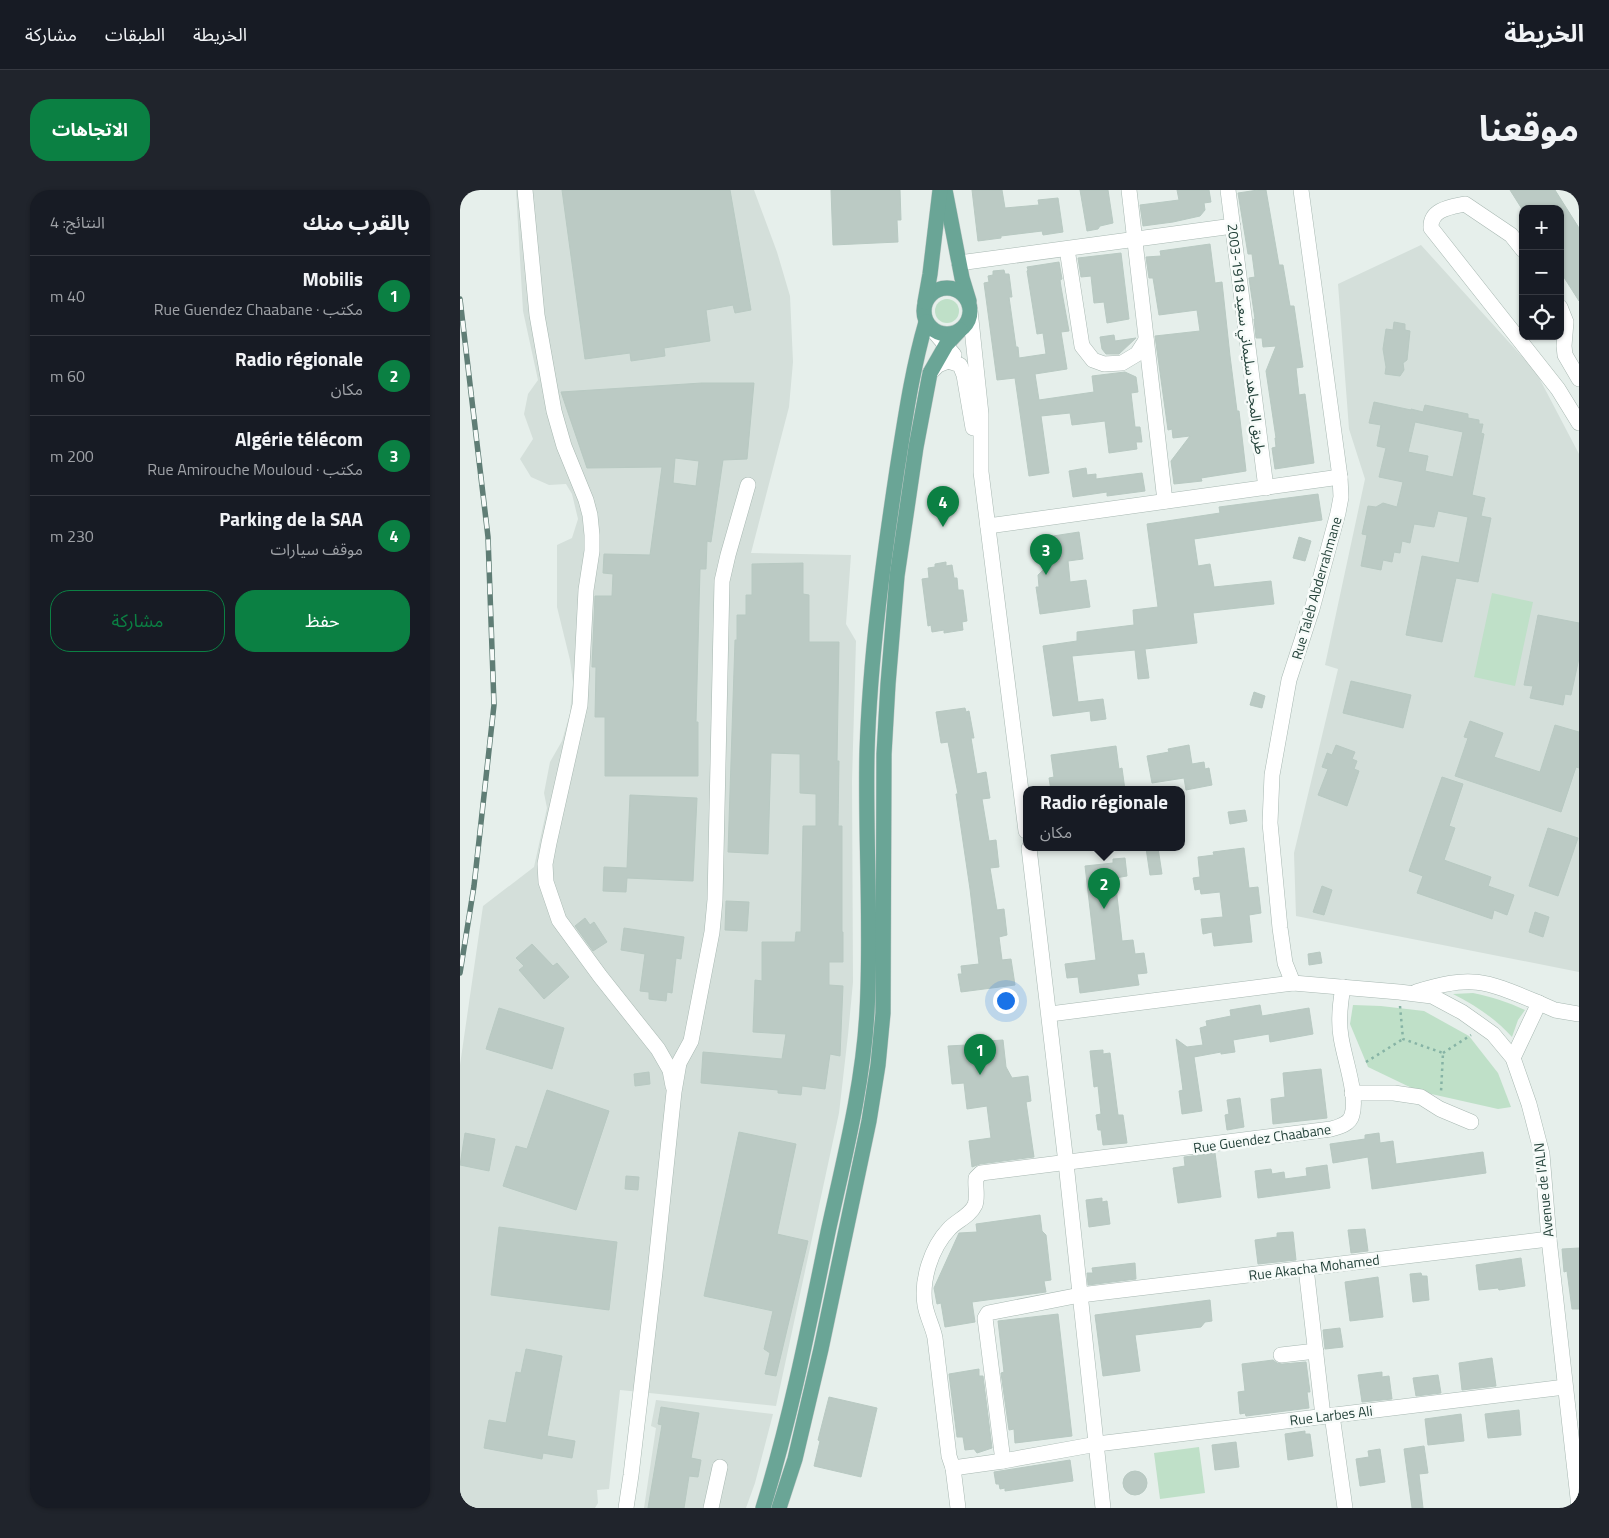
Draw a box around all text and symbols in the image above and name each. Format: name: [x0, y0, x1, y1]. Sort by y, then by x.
text: الخريطة: [1504, 15, 1584, 51]
text: مشاركة: [25, 21, 77, 48]
text: الطبقات: [105, 21, 165, 48]
text: الخريطة: [193, 21, 247, 48]
button: الاتجاهات: [30, 99, 150, 161]
text: موقعنا: [1479, 101, 1579, 155]
map controls: [1519, 205, 1564, 340]
button: +: [1519, 205, 1564, 250]
text: بالقرب منك: [303, 206, 410, 238]
text: النتائج: 4: [50, 210, 105, 234]
street label: طريق المجاهد سليماني سعيد 1918-2003: [1221, 222, 1272, 456]
button: −: [1519, 250, 1564, 295]
text: Mobilis: [302, 264, 363, 293]
text: 40 m: [50, 284, 85, 308]
text: 1: [390, 284, 398, 308]
button: locate: [1519, 295, 1564, 340]
text: مكتب · Rue Guendez Chaabane: [154, 297, 363, 321]
text: Radio régionale: [235, 344, 363, 373]
text: 60 m: [50, 364, 85, 388]
text: 2: [390, 364, 398, 388]
text: مكان: [331, 377, 363, 401]
text: Algérie télécom: [235, 424, 363, 453]
text: 200 m: [50, 444, 94, 468]
text: 3: [390, 444, 398, 468]
text: مكتب · Rue Amirouche Mouloud: [147, 457, 363, 481]
pin: 4: [927, 486, 959, 527]
text: Parking de la SAA: [219, 504, 363, 533]
street label: Rue Taleb Abderrahmane: [1286, 514, 1346, 662]
text: 230 m: [50, 524, 94, 548]
text: 4: [390, 524, 398, 548]
pin: 3: [1030, 534, 1062, 575]
text: موقف سيارات: [270, 537, 363, 561]
button: مشاركة: [50, 590, 225, 652]
button: حفظ: [235, 590, 410, 652]
popup: [1023, 786, 1185, 851]
text: Radio régionale: [1040, 787, 1168, 816]
text: مكان: [1040, 820, 1072, 844]
pin: 2: [1088, 868, 1120, 909]
your location: [993, 988, 1019, 1014]
pin: 1: [964, 1034, 996, 1075]
street label: Rue Guendez Chaabane: [1192, 1118, 1332, 1158]
street label: Avenue de l'ALN: [1528, 1142, 1558, 1238]
street label: Rue Akacha Mohamed: [1247, 1249, 1381, 1285]
street label: Rue Larbes Ali: [1288, 1399, 1374, 1431]

